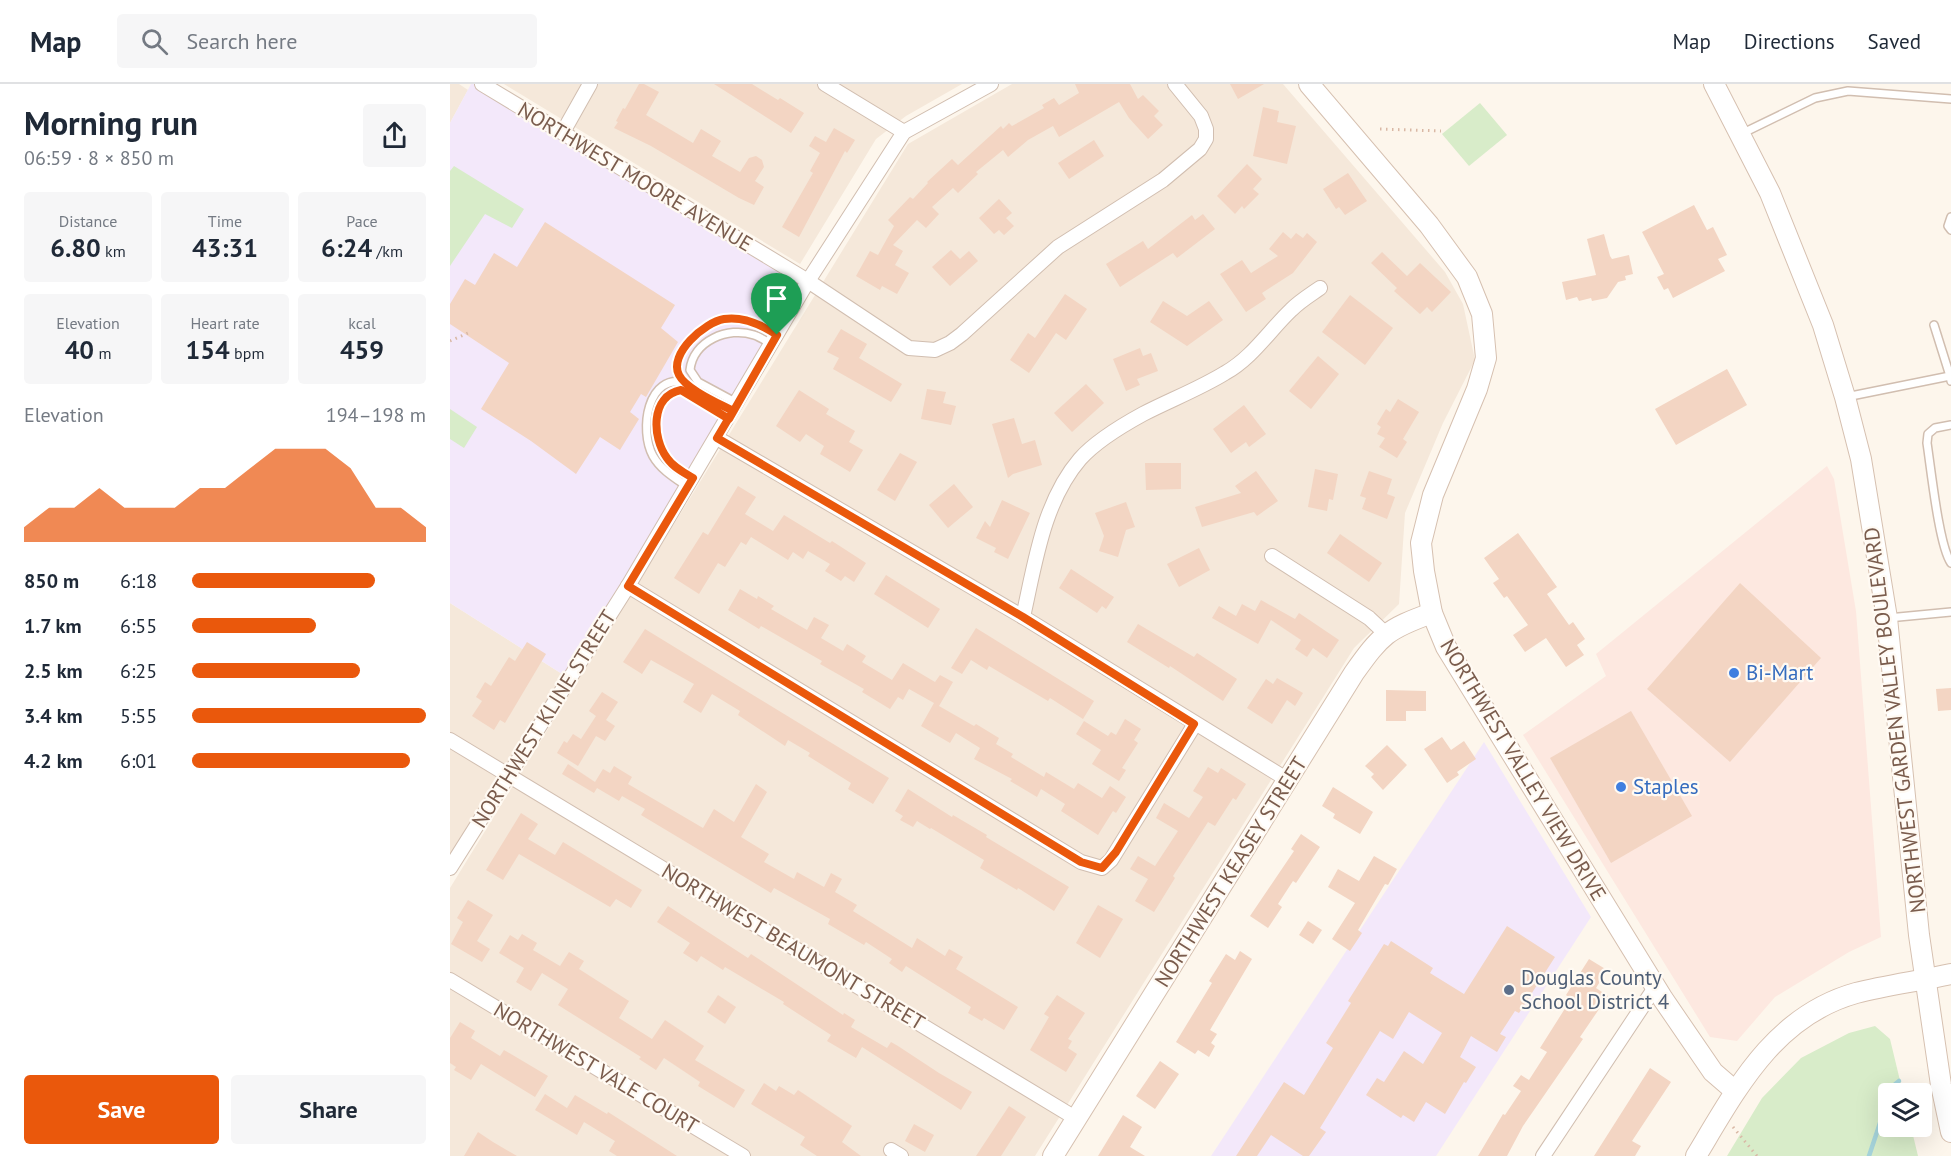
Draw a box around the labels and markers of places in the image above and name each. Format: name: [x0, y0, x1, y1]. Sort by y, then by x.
pin: [751, 273, 802, 335]
place label: Bi-Mart: [1746, 659, 1813, 686]
marker: Bi-Mart: [1727, 666, 1741, 680]
place label: Staples: [1633, 773, 1699, 800]
marker: Staples: [1614, 780, 1628, 794]
place label: Douglas County School District 4: [1521, 964, 1669, 1015]
marker: Douglas County School District 4: [1502, 983, 1516, 997]

